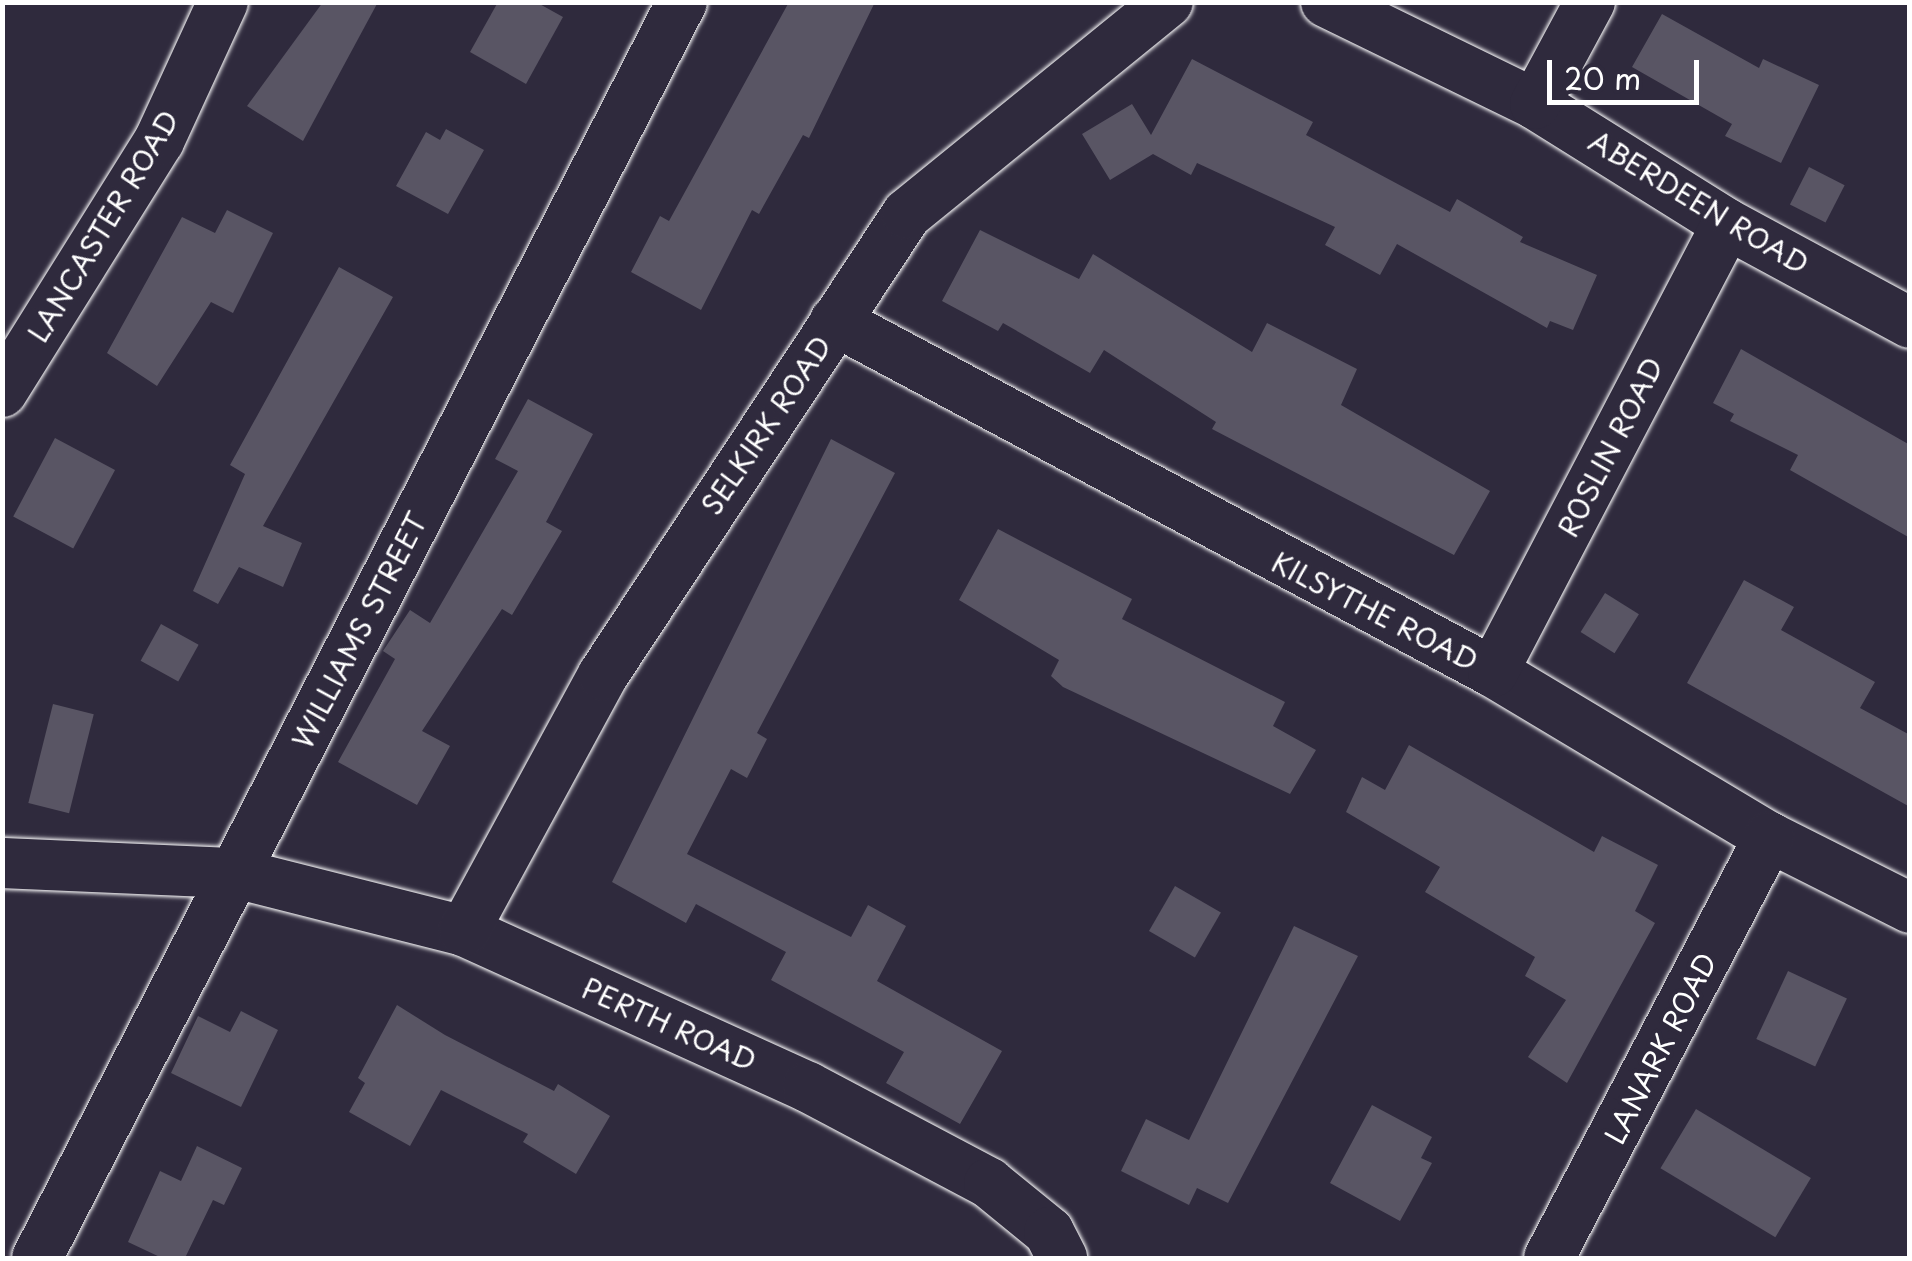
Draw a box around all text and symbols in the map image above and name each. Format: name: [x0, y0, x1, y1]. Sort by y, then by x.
scale bar: [1552, 40, 1704, 102]
text: 20 m: [1564, 55, 1641, 100]
street label: LANCASTER ROAD: [19, 102, 187, 350]
street label: ABERDEEN ROAD: [1582, 123, 1816, 281]
street label: SELKIRK ROAD: [693, 329, 839, 521]
street label: ROSLIN ROAD: [1550, 351, 1670, 543]
street label: WILLIAMS STREET: [284, 505, 434, 755]
street label: KILSYTHE ROAD: [1266, 544, 1484, 678]
street label: LANARK ROAD: [1596, 945, 1724, 1151]
street label: PERTH ROAD: [575, 970, 763, 1078]

